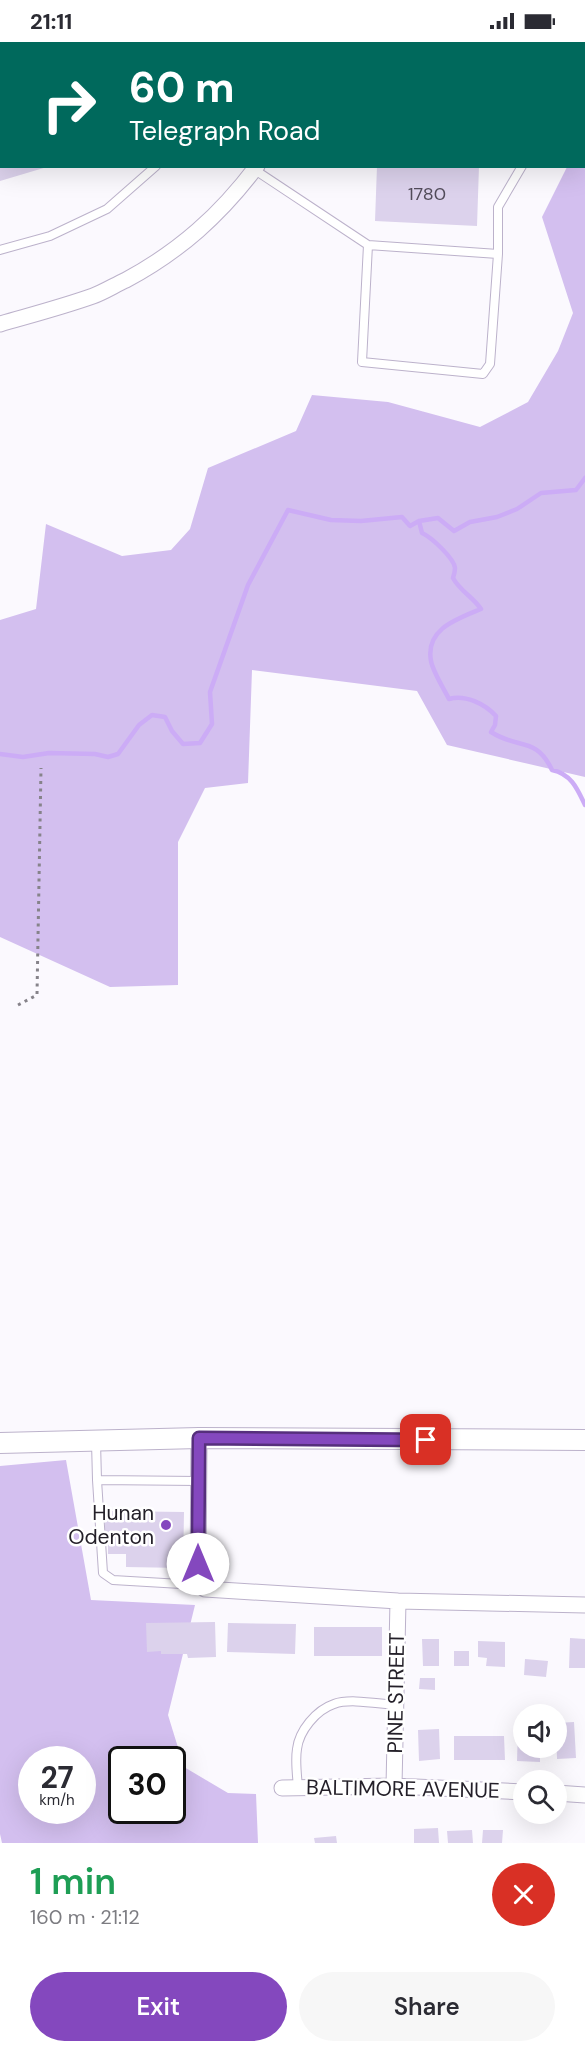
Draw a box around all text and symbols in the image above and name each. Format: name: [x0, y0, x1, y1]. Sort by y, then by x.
text: 21:11: [30, 7, 72, 36]
text: 60 m: [129, 60, 235, 115]
icon: right: [30, 66, 108, 144]
text: Telegraph Road: [129, 113, 321, 148]
house number: 1780: [408, 182, 446, 206]
pin: [400, 1414, 451, 1465]
icon: arrive: [409, 1423, 442, 1456]
place label: Hunan Odenton: [68, 1499, 154, 1551]
marker: Hunan Odenton: [159, 1518, 173, 1532]
position arrow: [166, 1532, 230, 1596]
street label: PINE STREET: [381, 1632, 411, 1754]
map controls: [513, 1704, 567, 1824]
button: sound: [513, 1704, 567, 1758]
speed limit sign: 30: [108, 1746, 186, 1824]
text: 27: [40, 1758, 74, 1797]
button: search: [513, 1770, 567, 1824]
street label: BALTIMORE AVENUE: [306, 1773, 500, 1805]
text: km/h: [39, 1790, 75, 1810]
text: 1 min: [30, 1858, 116, 1905]
button: close: [492, 1863, 555, 1926]
text: 160 m · 21:12: [30, 1904, 140, 1930]
button: Exit: [30, 1972, 287, 2041]
button: Share: [299, 1972, 555, 2041]

